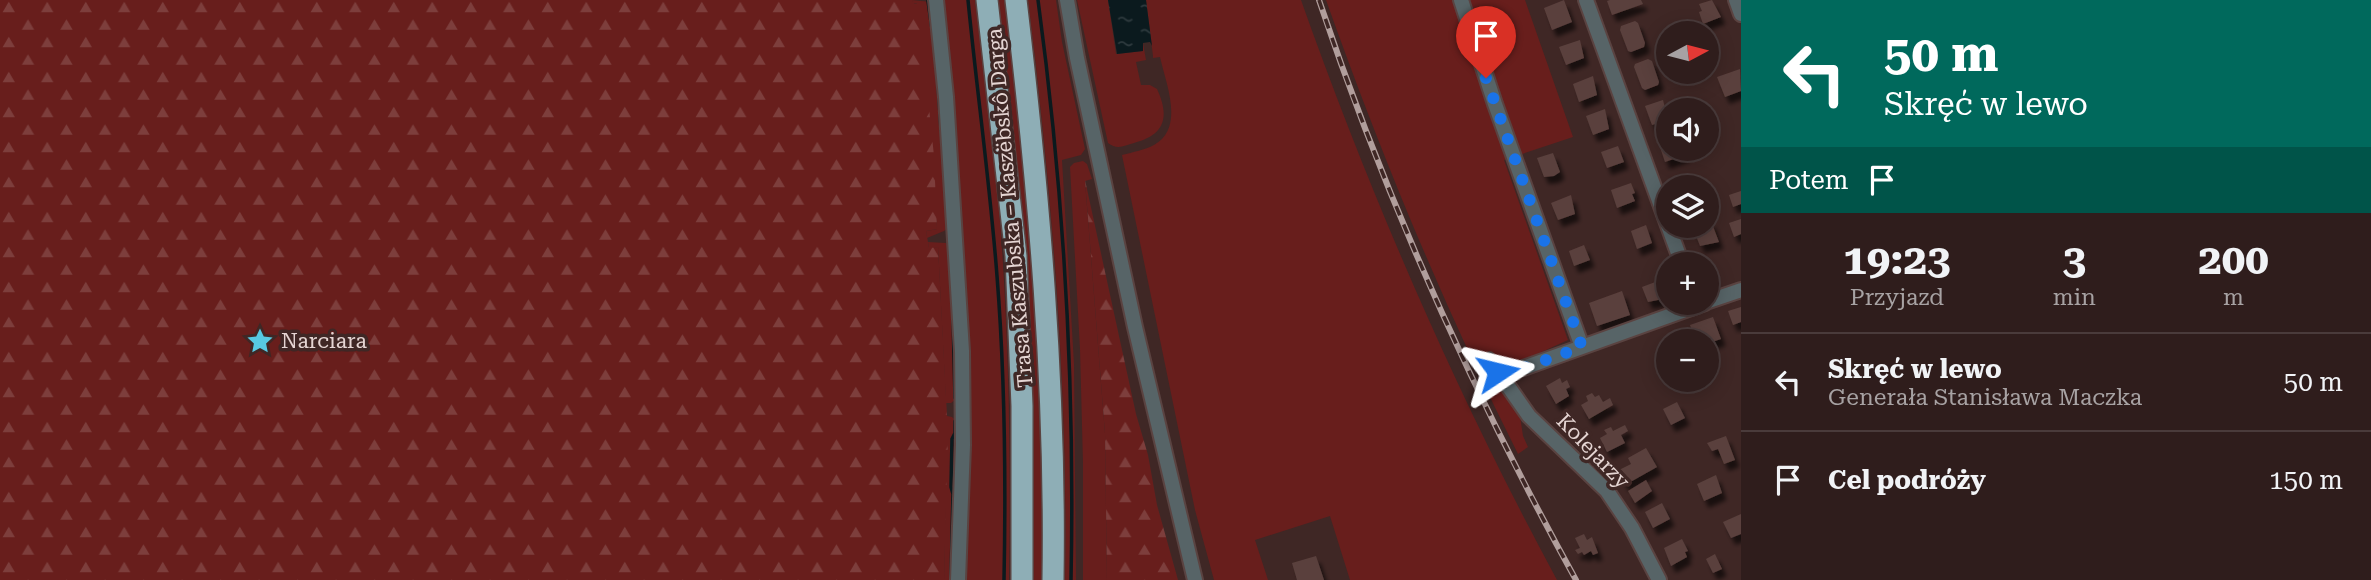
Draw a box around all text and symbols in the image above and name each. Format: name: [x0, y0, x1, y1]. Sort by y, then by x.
pin: [1456, 6, 1516, 78]
icon: arrive: [1467, 17, 1505, 55]
north arrow: [1656, 21, 1718, 84]
map controls: [1656, 21, 1719, 392]
text: 50 m: [1884, 26, 1999, 83]
street label: Trasa Kaszubska – Kaszëbskô Darga: [982, 27, 1038, 389]
icon: left: [1769, 28, 1860, 119]
text: Skręć w lewo: [1884, 85, 2088, 123]
button: sound: [1656, 98, 1719, 161]
icon: arrive: [1863, 161, 1901, 199]
text: Potem: [1769, 165, 1849, 195]
button: layers: [1656, 175, 1719, 238]
text: 19:23: [1843, 235, 1950, 284]
text: 3: [2063, 235, 2086, 284]
text: 200: [2198, 235, 2269, 284]
button: +: [1656, 252, 1719, 315]
text: Przyjazd: [1850, 284, 1944, 311]
text: min: [2053, 284, 2096, 311]
text: m: [2223, 284, 2244, 311]
place icon: Narciara: [245, 326, 275, 356]
place label: Narciara: [281, 329, 368, 353]
button: −: [1656, 329, 1719, 392]
position arrow: [1461, 335, 1535, 409]
text: Skręć w lewo: [1828, 354, 2002, 384]
icon: left: [1769, 363, 1807, 401]
text: 50 m: [2284, 367, 2343, 397]
text: Generała Stanisława Maczka: [1828, 384, 2142, 411]
street label: Kolejarzy: [1552, 409, 1635, 494]
icon: arrive: [1769, 461, 1807, 499]
text: Cel podróży: [1828, 465, 1986, 495]
text: 150 m: [2269, 465, 2343, 495]

